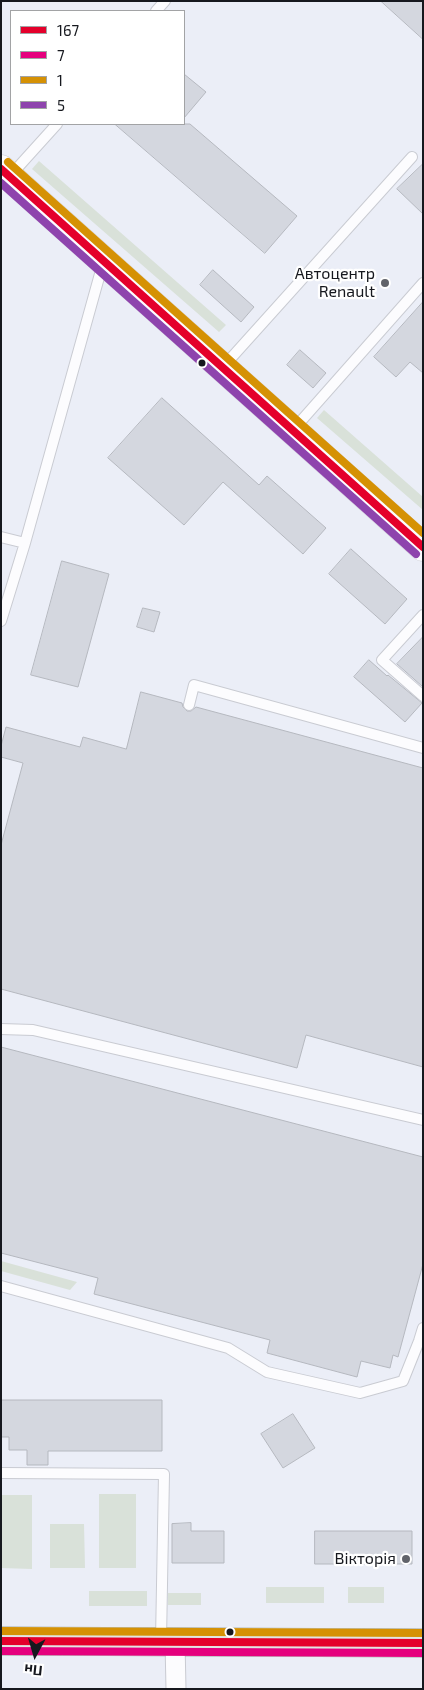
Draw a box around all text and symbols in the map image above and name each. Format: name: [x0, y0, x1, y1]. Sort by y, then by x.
legend: [10, 10, 185, 125]
text: 167: [57, 21, 79, 39]
text: 7: [57, 46, 65, 64]
text: 1: [57, 71, 63, 89]
text: 5: [57, 96, 65, 114]
place label: Автоцентр Renault: [295, 264, 375, 302]
marker: Автоцентр Renault: [379, 277, 391, 289]
unlabelled marker: [197, 358, 207, 368]
place label: Вікторія: [335, 1549, 396, 1569]
marker: Вікторія: [400, 1553, 412, 1565]
unlabelled marker: [225, 1627, 235, 1637]
north arrow: [10, 1630, 60, 1680]
text: Пн: [23, 1661, 43, 1680]

